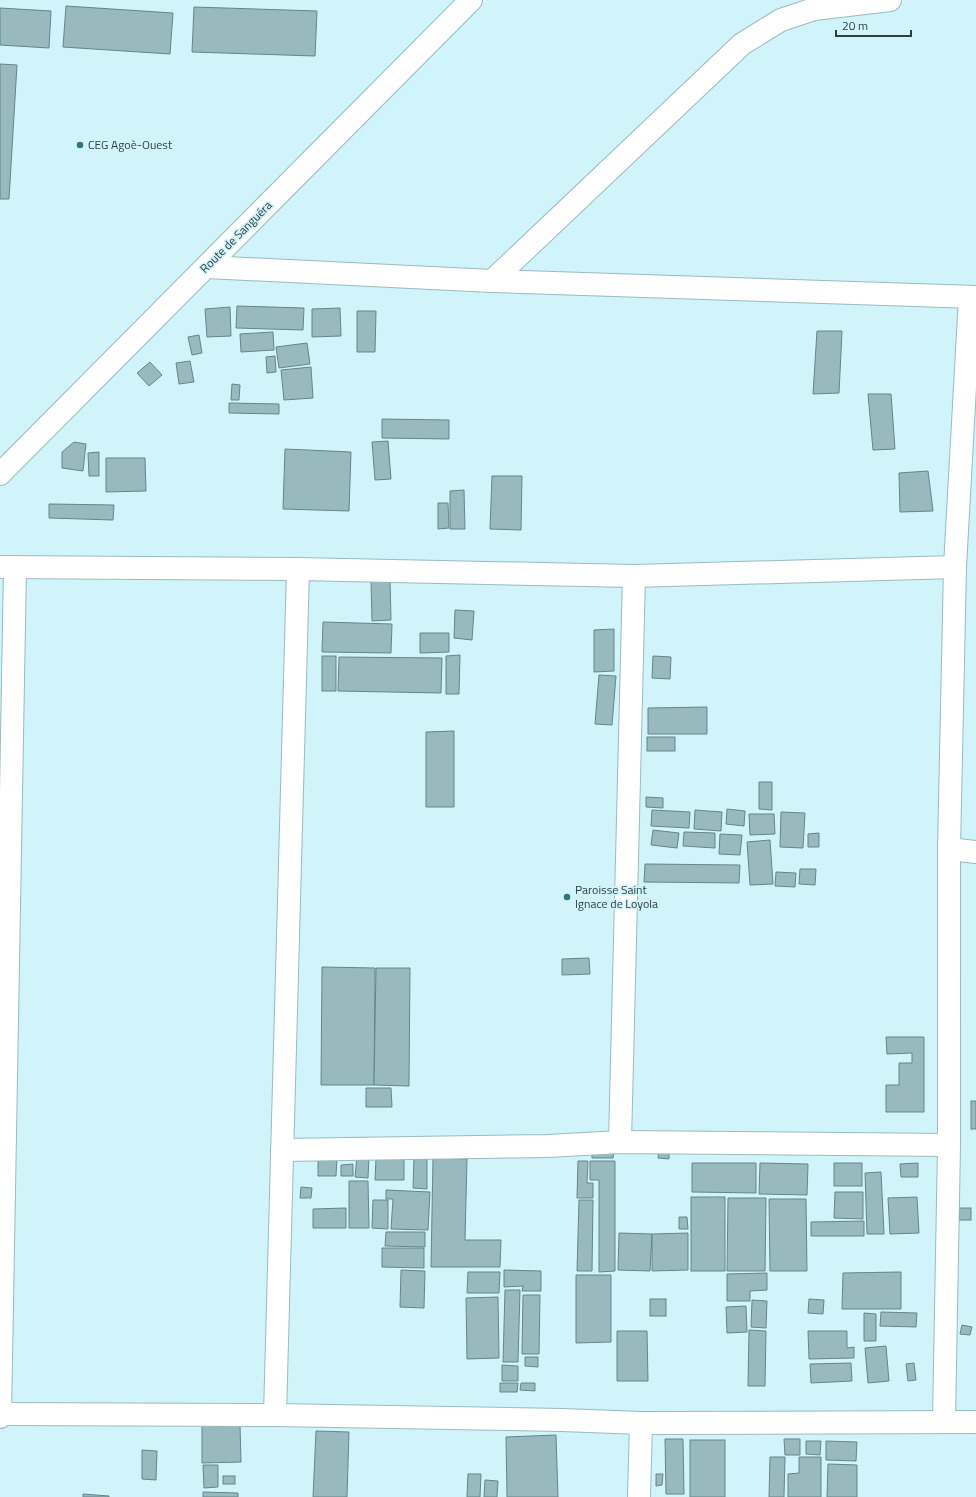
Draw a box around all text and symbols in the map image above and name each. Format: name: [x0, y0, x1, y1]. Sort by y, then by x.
scale bar: [836, 12, 911, 38]
text: 20 m: [842, 16, 868, 35]
place label: CEG Agoè-Ouest: [88, 135, 173, 154]
marker: CEG Agoè-Ouest: [75, 140, 85, 150]
street label: Route de Sanguéra: [195, 196, 276, 277]
place label: Paroisse Saint Ignace de Loyola: [575, 880, 658, 913]
marker: Paroisse Saint Ignace de Loyola: [562, 892, 572, 902]

